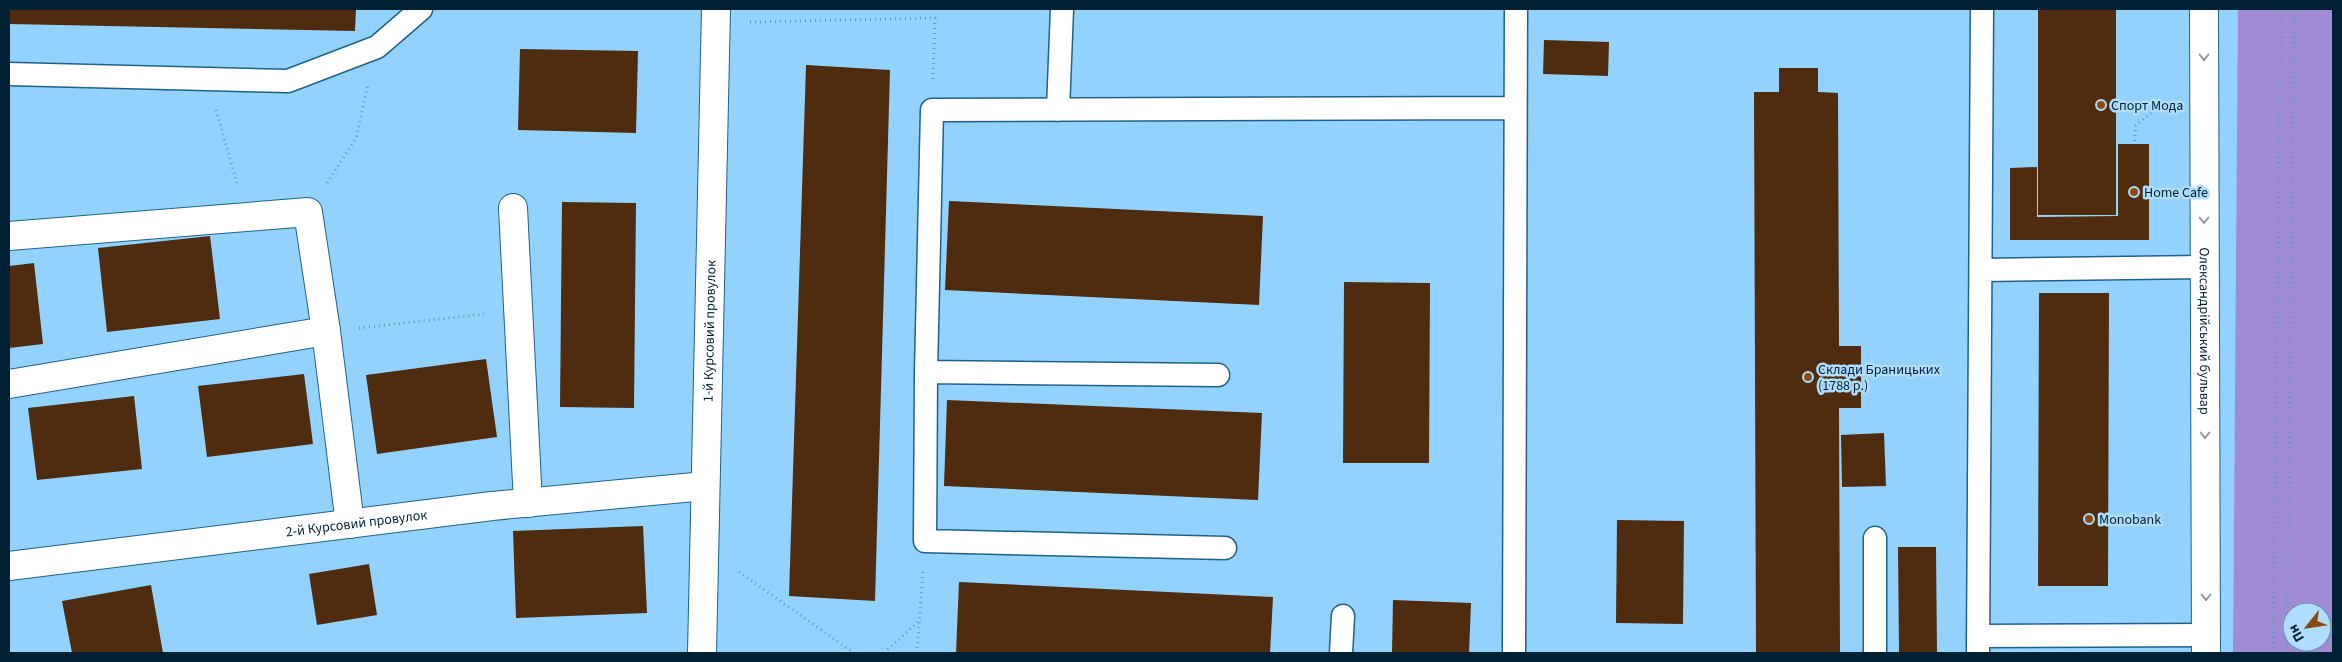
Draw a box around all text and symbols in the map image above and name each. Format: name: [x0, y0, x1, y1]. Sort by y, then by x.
one-way arrow: [2199, 54, 2209, 62]
place label: Спорт Мода: [2111, 96, 2183, 116]
marker: Спорт Мода: [2095, 99, 2107, 111]
place label: Home Cafe: [2144, 183, 2208, 203]
marker: Home Cafe: [2128, 186, 2140, 198]
one-way arrow: [2199, 216, 2209, 224]
street label: Олександрійський бульвар: [2194, 247, 2214, 415]
street label: 1-й Курсовий провулок: [698, 260, 722, 402]
place label: Склади Браницьких (1788 р.): [1818, 360, 1941, 396]
marker: Склади Браницьких (1788 р.): [1802, 371, 1814, 383]
one-way arrow: [2199, 431, 2210, 439]
street label: 2-й Курсовий провулок: [285, 505, 428, 543]
place label: Monobank: [2099, 510, 2161, 530]
marker: Monobank: [2083, 513, 2095, 525]
one-way arrow: [2200, 594, 2211, 602]
north arrow: [2282, 602, 2332, 652]
text: Пн: [2284, 620, 2310, 646]

